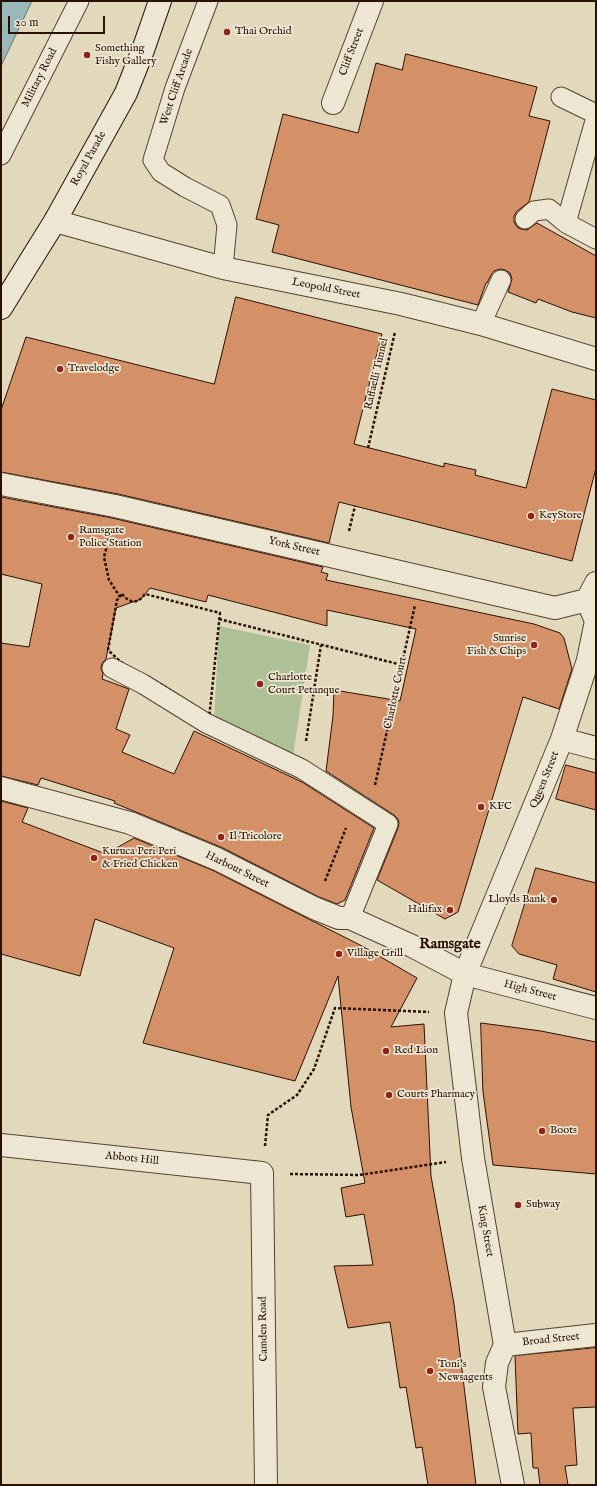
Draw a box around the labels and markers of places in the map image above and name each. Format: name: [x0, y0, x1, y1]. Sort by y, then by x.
place label: Thai Orchid: [235, 25, 291, 39]
marker: Thai Orchid: [222, 27, 232, 37]
place label: Something Fishy Gallery: [95, 42, 156, 68]
marker: Something Fishy Gallery: [82, 50, 92, 60]
place label: Travelodge: [68, 362, 119, 376]
marker: Travelodge: [55, 364, 65, 374]
place label: KeyStore: [539, 509, 582, 523]
marker: KeyStore: [526, 511, 536, 521]
place label: Ramsgate Police Station: [79, 524, 142, 550]
marker: Ramsgate Police Station: [66, 532, 76, 542]
place label: Sunrise Fish & Chips: [467, 632, 526, 658]
marker: Sunrise Fish & Chips: [529, 640, 539, 650]
place label: Charlotte Court Petanque: [268, 671, 340, 697]
marker: Charlotte Court Petanque: [255, 679, 265, 689]
place label: KFC: [489, 800, 512, 814]
marker: KFC: [476, 802, 486, 812]
place label: Il Tricolore: [229, 830, 282, 844]
marker: Il Tricolore: [216, 832, 226, 842]
place label: Kuruca Peri Peri & Fried Chicken: [102, 845, 178, 871]
marker: Kuruca Peri Peri & Fried Chicken: [89, 853, 99, 863]
place label: Lloyds Bank: [488, 893, 546, 907]
marker: Lloyds Bank: [549, 895, 559, 905]
place label: Halifax: [408, 903, 442, 917]
marker: Halifax: [445, 905, 455, 915]
place label: Village Grill: [347, 947, 403, 961]
marker: Village Grill: [334, 949, 344, 959]
place label: Red Lion: [394, 1044, 438, 1058]
marker: Red Lion: [381, 1046, 391, 1056]
place label: Courts Pharmacy: [397, 1088, 475, 1102]
marker: Courts Pharmacy: [384, 1090, 394, 1100]
place label: Boots: [550, 1124, 577, 1138]
marker: Boots: [537, 1126, 547, 1136]
place label: Subway: [526, 1198, 560, 1212]
marker: Subway: [513, 1200, 523, 1210]
place label: Toni's Newsagents: [438, 1358, 493, 1384]
marker: Toni's Newsagents: [425, 1366, 435, 1376]

